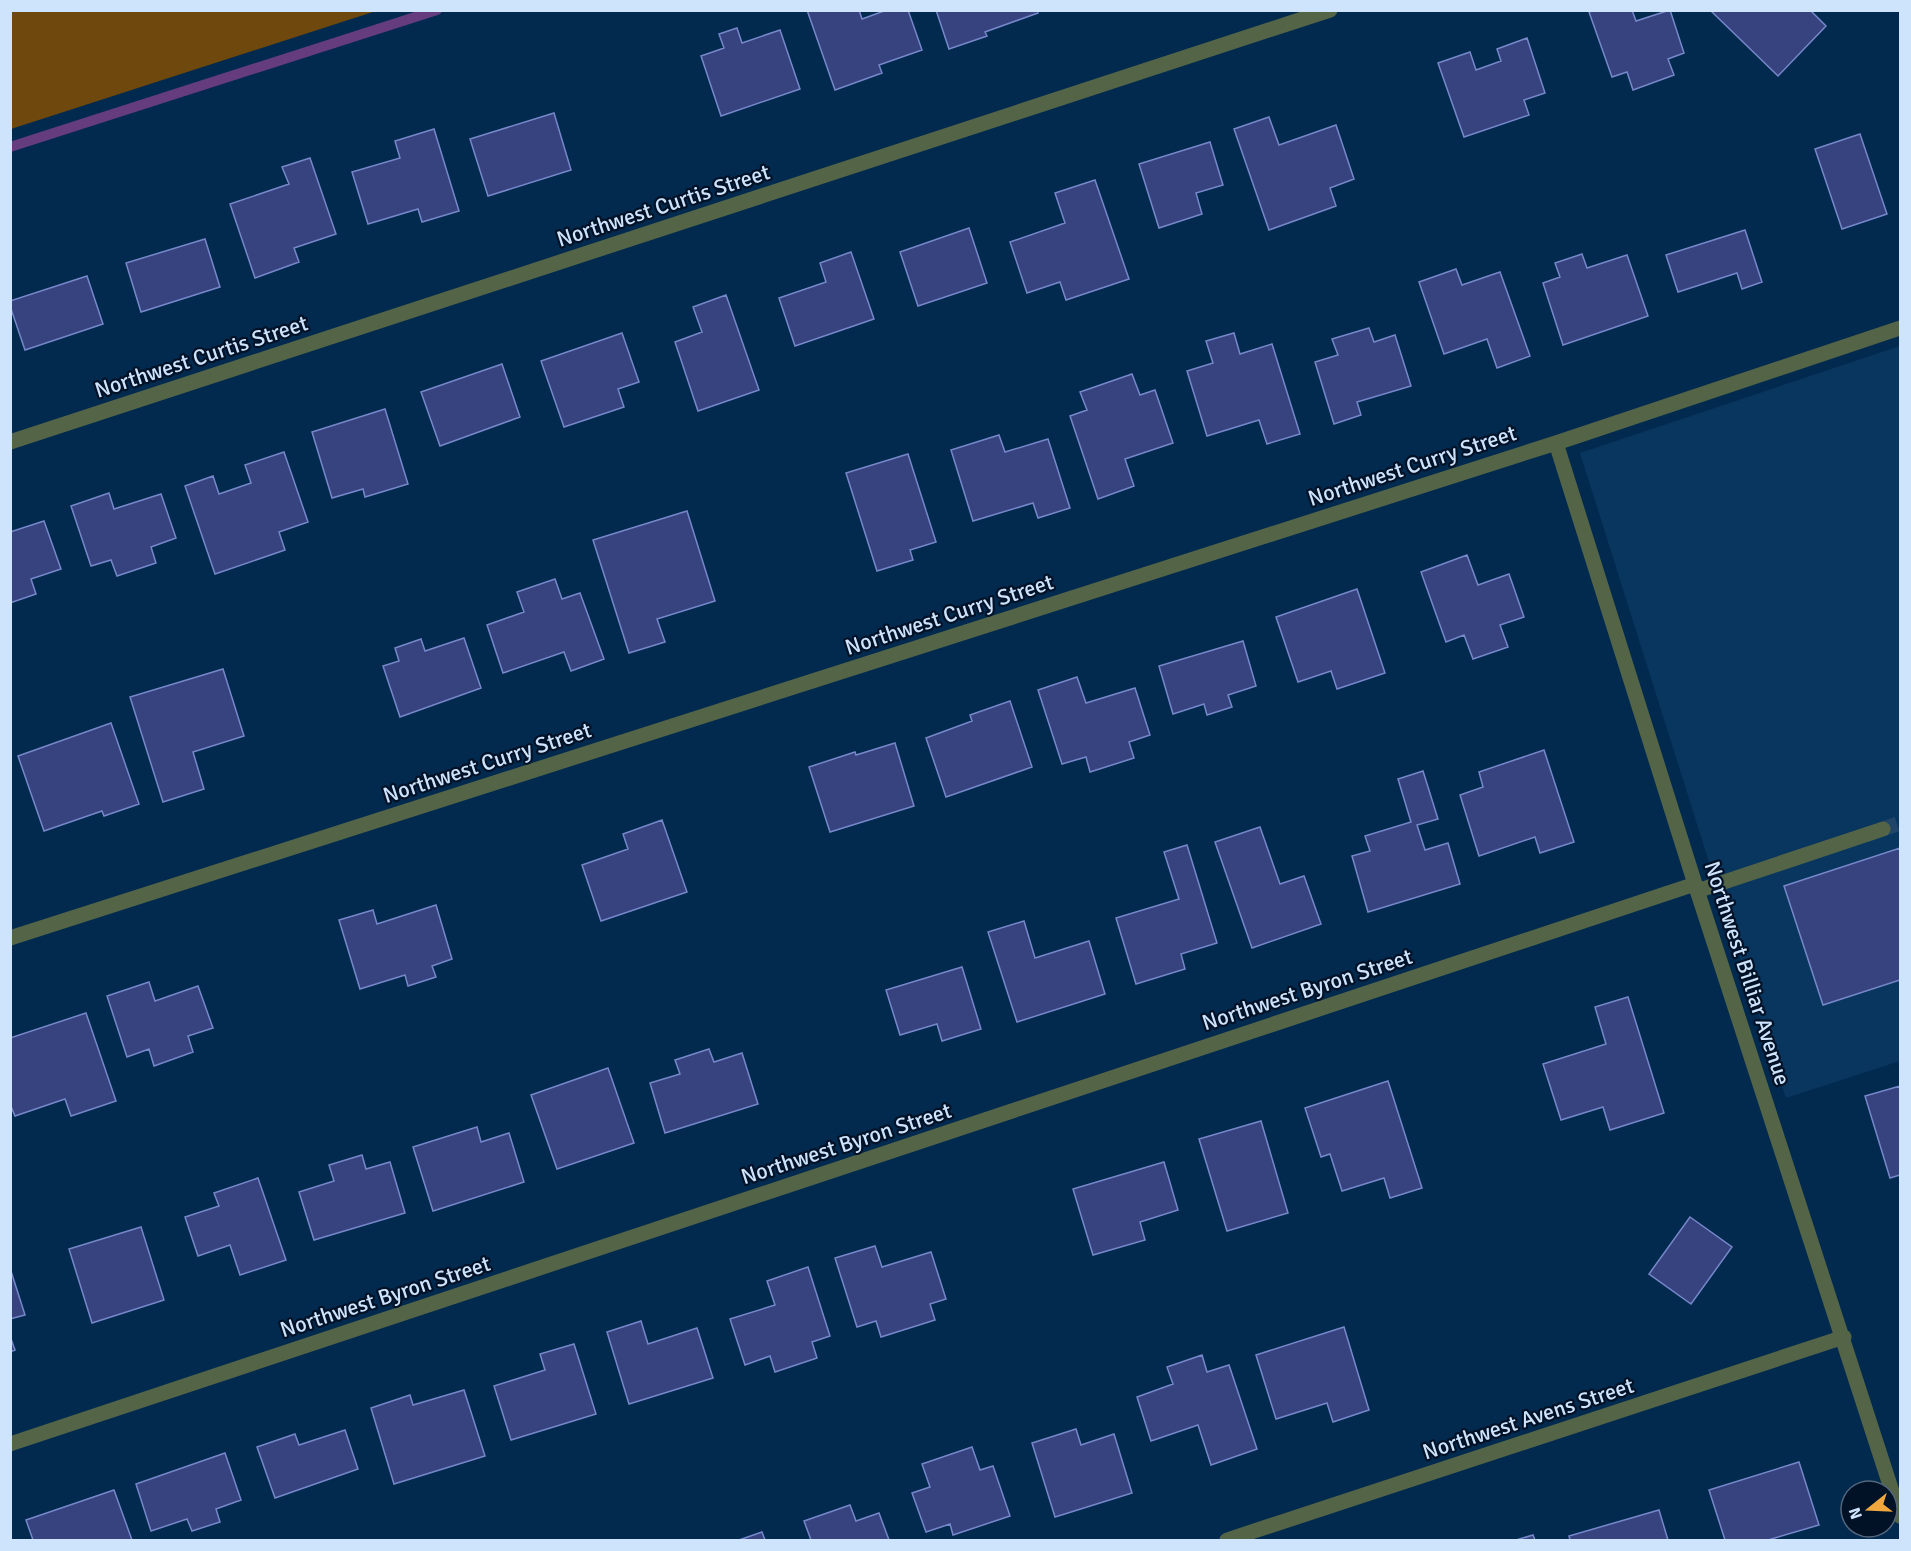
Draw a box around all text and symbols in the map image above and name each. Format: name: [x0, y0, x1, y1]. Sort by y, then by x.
street label: Northwest Curtis Street: [553, 158, 773, 253]
street label: Northwest Curtis Street: [91, 309, 311, 404]
street label: Northwest Curry Street: [1305, 419, 1520, 512]
street label: Northwest Curry Street: [842, 568, 1057, 661]
street label: Northwest Curry Street: [380, 716, 595, 809]
street label: Northwest Billiar Avenue: [1699, 858, 1796, 1088]
street label: Northwest Byron Street: [1199, 943, 1416, 1036]
street label: Northwest Byron Street: [738, 1097, 955, 1190]
street label: Northwest Byron Street: [277, 1250, 494, 1343]
street label: Northwest Avens Street: [1419, 1371, 1638, 1465]
north arrow: [1839, 1479, 1899, 1539]
text: N: [1844, 1505, 1867, 1522]

